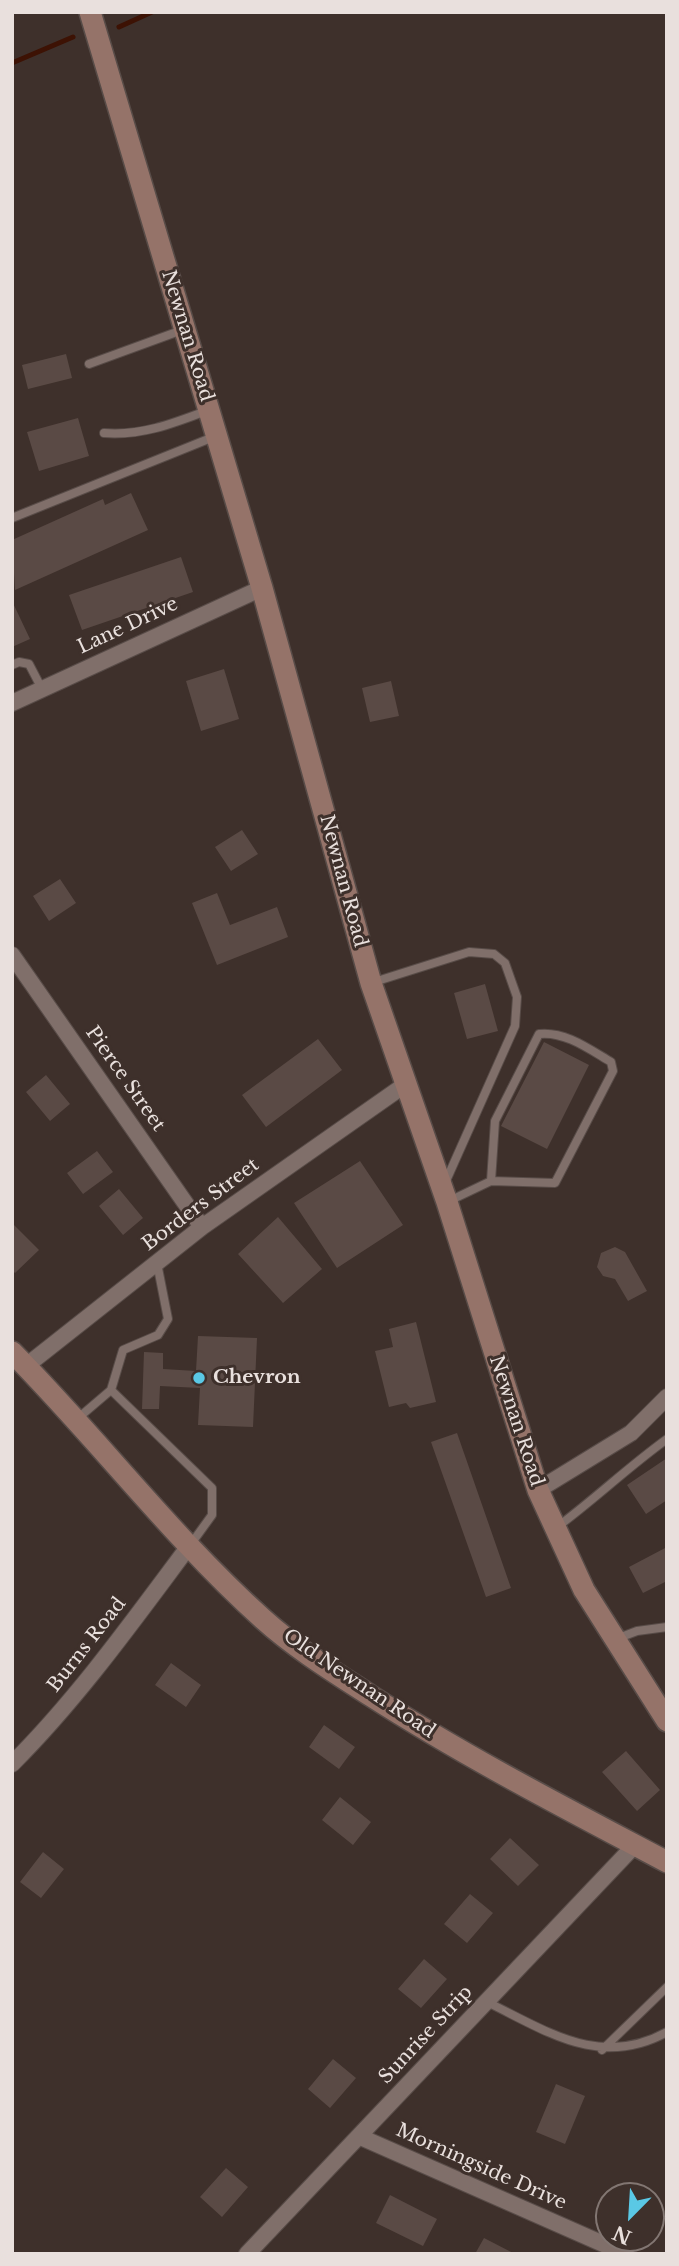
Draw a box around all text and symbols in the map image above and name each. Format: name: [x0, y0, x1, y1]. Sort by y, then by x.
street label: Newnan Road: [156, 268, 218, 404]
street label: Lane Drive: [74, 593, 182, 659]
street label: Newnan Road: [314, 812, 372, 950]
street label: Pierce Street: [80, 1022, 170, 1136]
street label: Borders Street: [138, 1154, 264, 1256]
street label: Newnan Road: [484, 1353, 548, 1489]
place label: Chevron: [213, 1367, 301, 1389]
marker: Chevron: [191, 1370, 207, 1386]
street label: Burns Road: [43, 1593, 131, 1697]
street label: Old Newnan Road: [279, 1625, 439, 1743]
street label: Sunrise Strip: [375, 1981, 477, 2089]
street label: Morningside Drive: [392, 2119, 570, 2215]
north arrow: [595, 2182, 665, 2252]
text: N: [609, 2221, 635, 2249]

